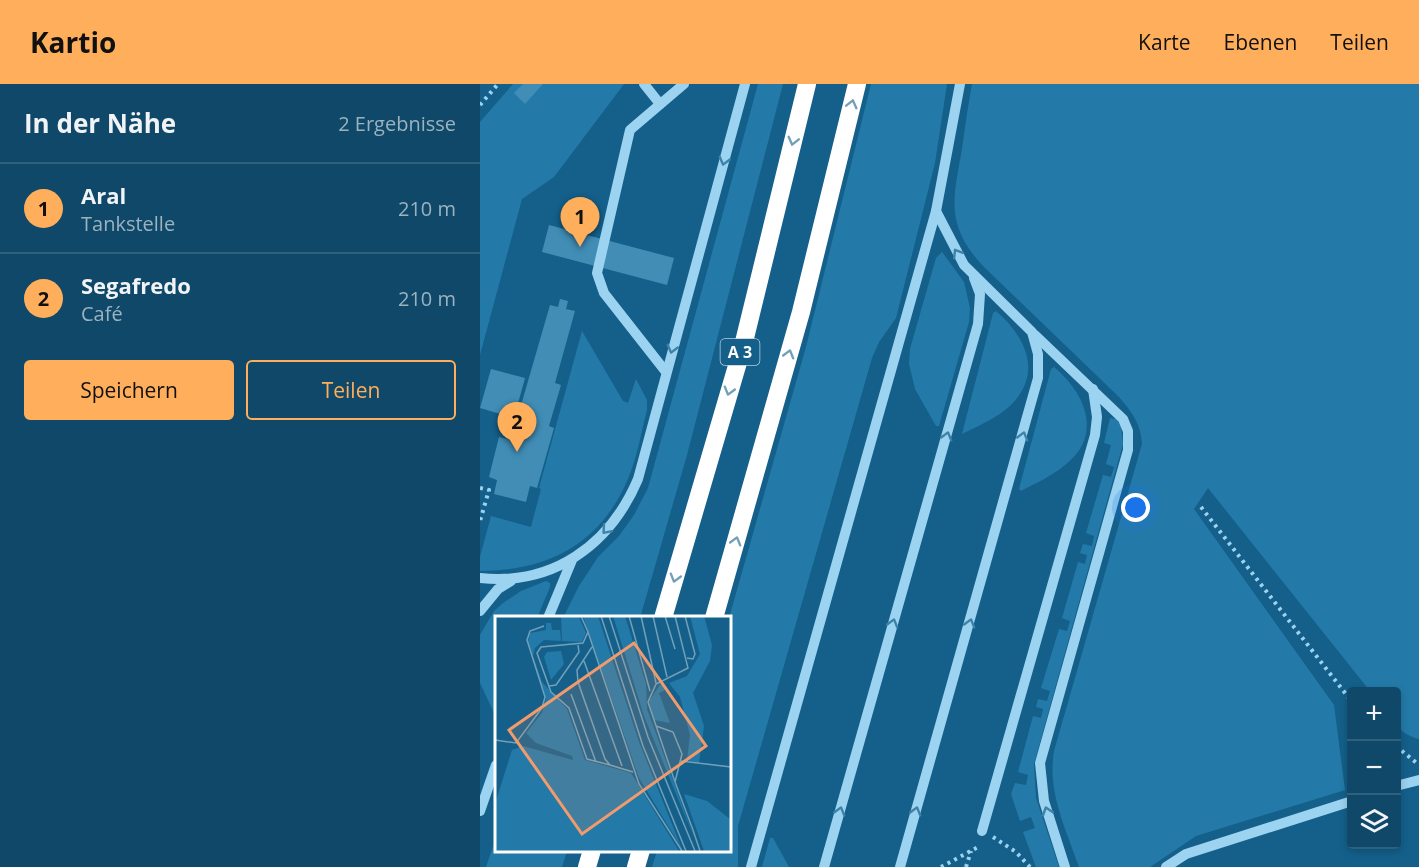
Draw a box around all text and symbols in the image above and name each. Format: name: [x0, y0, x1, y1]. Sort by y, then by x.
text: Kartio: [30, 23, 116, 61]
text: Karte: [1138, 28, 1191, 56]
text: Ebenen: [1224, 28, 1297, 56]
text: Teilen: [1330, 28, 1389, 56]
one-way arrow: [845, 99, 858, 109]
text: In der Nähe: [24, 105, 176, 141]
text: 2 Ergebnisse: [338, 110, 456, 137]
one-way arrow: [788, 136, 801, 146]
one-way arrow: [719, 155, 731, 166]
text: Aral: [81, 180, 126, 210]
text: 1: [38, 195, 49, 222]
text: 210 m: [398, 195, 456, 222]
pin: 1: [560, 198, 600, 247]
text: Tankstelle: [81, 210, 175, 237]
one-way arrow: [952, 249, 964, 259]
text: Segafredo: [81, 270, 191, 300]
text: 2: [38, 285, 49, 312]
text: 210 m: [398, 285, 456, 312]
text: Café: [81, 300, 123, 327]
road number: A 3: [720, 339, 760, 365]
one-way arrow: [667, 343, 679, 354]
one-way arrow: [782, 349, 794, 360]
button: Speichern: [24, 360, 234, 420]
button: Teilen: [246, 360, 456, 420]
one-way arrow: [724, 385, 736, 396]
pin: 2: [498, 402, 537, 452]
one-way arrow: [940, 431, 952, 442]
one-way arrow: [1016, 431, 1028, 442]
your location: [1121, 493, 1150, 522]
one-way arrow: [602, 523, 613, 534]
one-way arrow: [729, 537, 741, 547]
one-way arrow: [670, 572, 682, 583]
inset map: [495, 616, 730, 852]
one-way arrow: [886, 618, 898, 629]
one-way arrow: [962, 618, 975, 628]
map controls: [1347, 687, 1401, 849]
button: +: [1347, 687, 1401, 741]
button: −: [1347, 741, 1401, 795]
button: layers: [1347, 795, 1401, 849]
one-way arrow: [833, 806, 845, 817]
one-way arrow: [909, 806, 921, 817]
one-way arrow: [1042, 806, 1054, 817]

